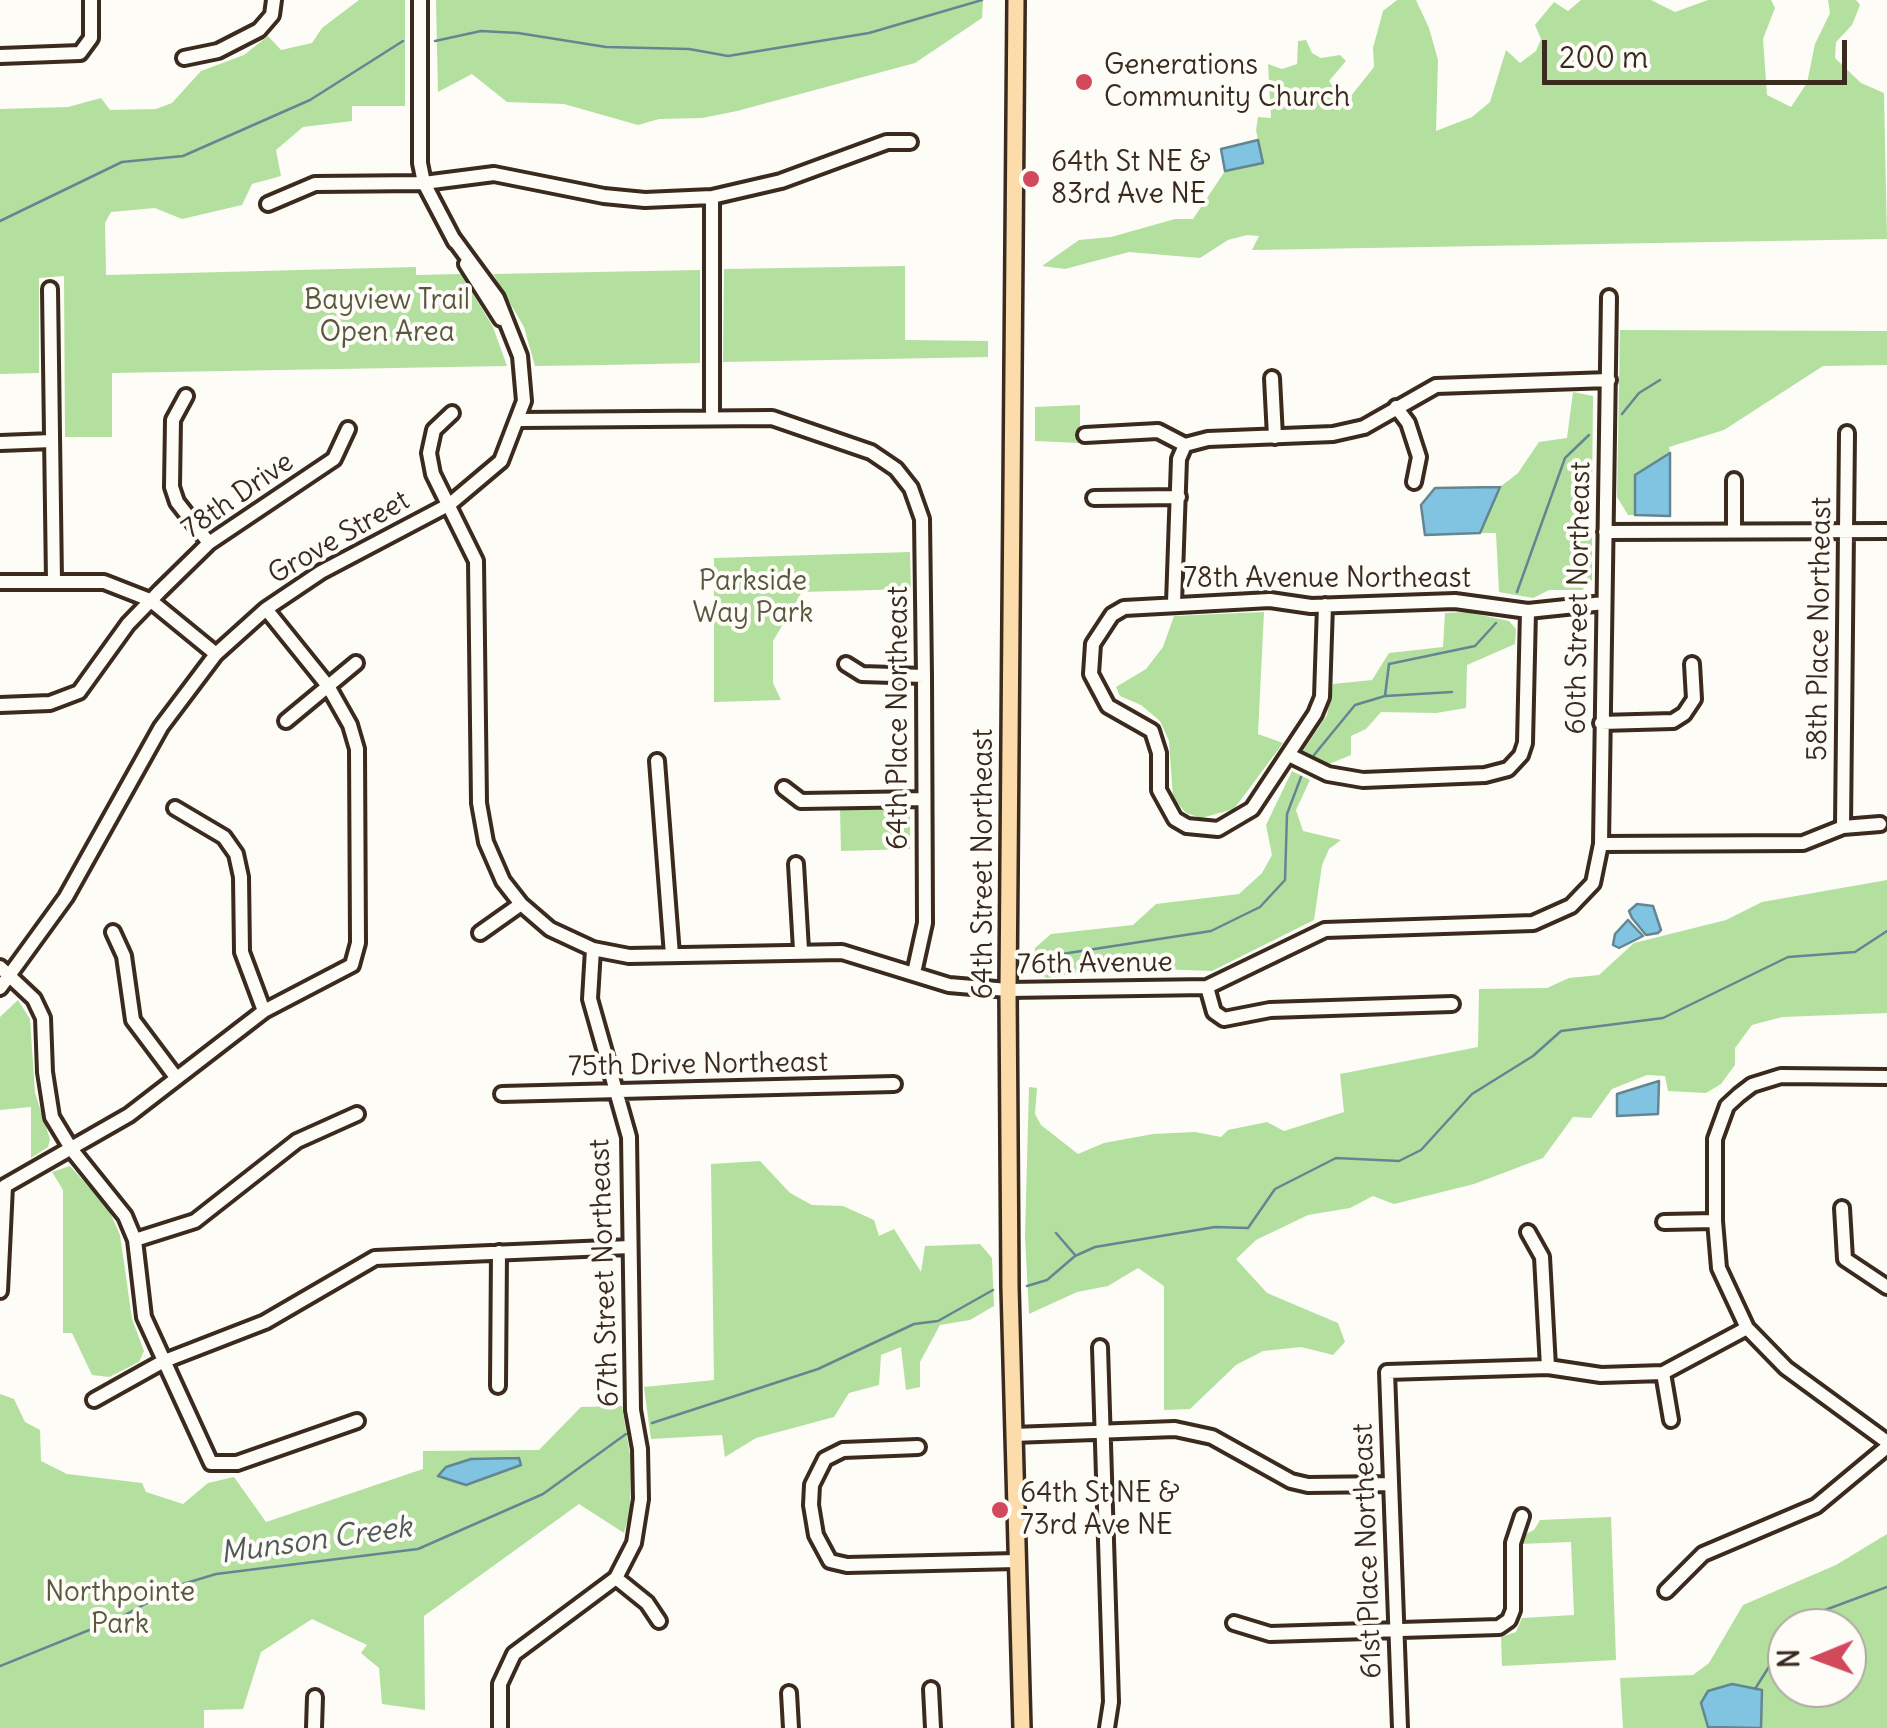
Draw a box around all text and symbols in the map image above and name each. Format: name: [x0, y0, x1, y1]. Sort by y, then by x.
scale bar: [1547, 20, 1852, 82]
text: 200 m: [1559, 38, 1648, 76]
place label: Generations Community Church: [1104, 49, 1350, 115]
marker: Generations Community Church: [1073, 71, 1095, 93]
place label: 64th St NE & 83rd Ave NE: [1051, 146, 1211, 212]
marker: 64th St NE & 83rd Ave NE: [1020, 168, 1042, 190]
park label: Bayview Trail Open Area: [304, 284, 470, 350]
street label: 78th Drive: [176, 445, 300, 547]
street label: 60th Street Northeast: [1560, 461, 1598, 735]
street label: Grove Street: [263, 484, 415, 592]
street label: 58th Place Northeast: [1801, 497, 1839, 761]
street label: 78th Avenue Northeast: [1183, 562, 1471, 596]
park label: Parkside Way Park: [693, 565, 813, 631]
street label: 64th Place Northeast: [882, 586, 916, 850]
street label: 64th Street Northeast: [967, 728, 1001, 1000]
street label: 76th Avenue: [1017, 946, 1173, 982]
street label: 75th Drive Northeast: [568, 1046, 828, 1084]
street label: 67th Street Northeast: [584, 1138, 626, 1408]
street label: 61st Place Northeast: [1347, 1423, 1389, 1679]
place label: 64th St NE & 73rd Ave NE: [1020, 1477, 1180, 1543]
marker: 64th St NE & 73rd Ave NE: [989, 1499, 1011, 1521]
water label: Munson Creek: [218, 1510, 414, 1572]
park label: Northpointe Park: [45, 1576, 195, 1642]
north arrow: [1767, 1608, 1867, 1708]
text: N: [1771, 1649, 1807, 1668]

